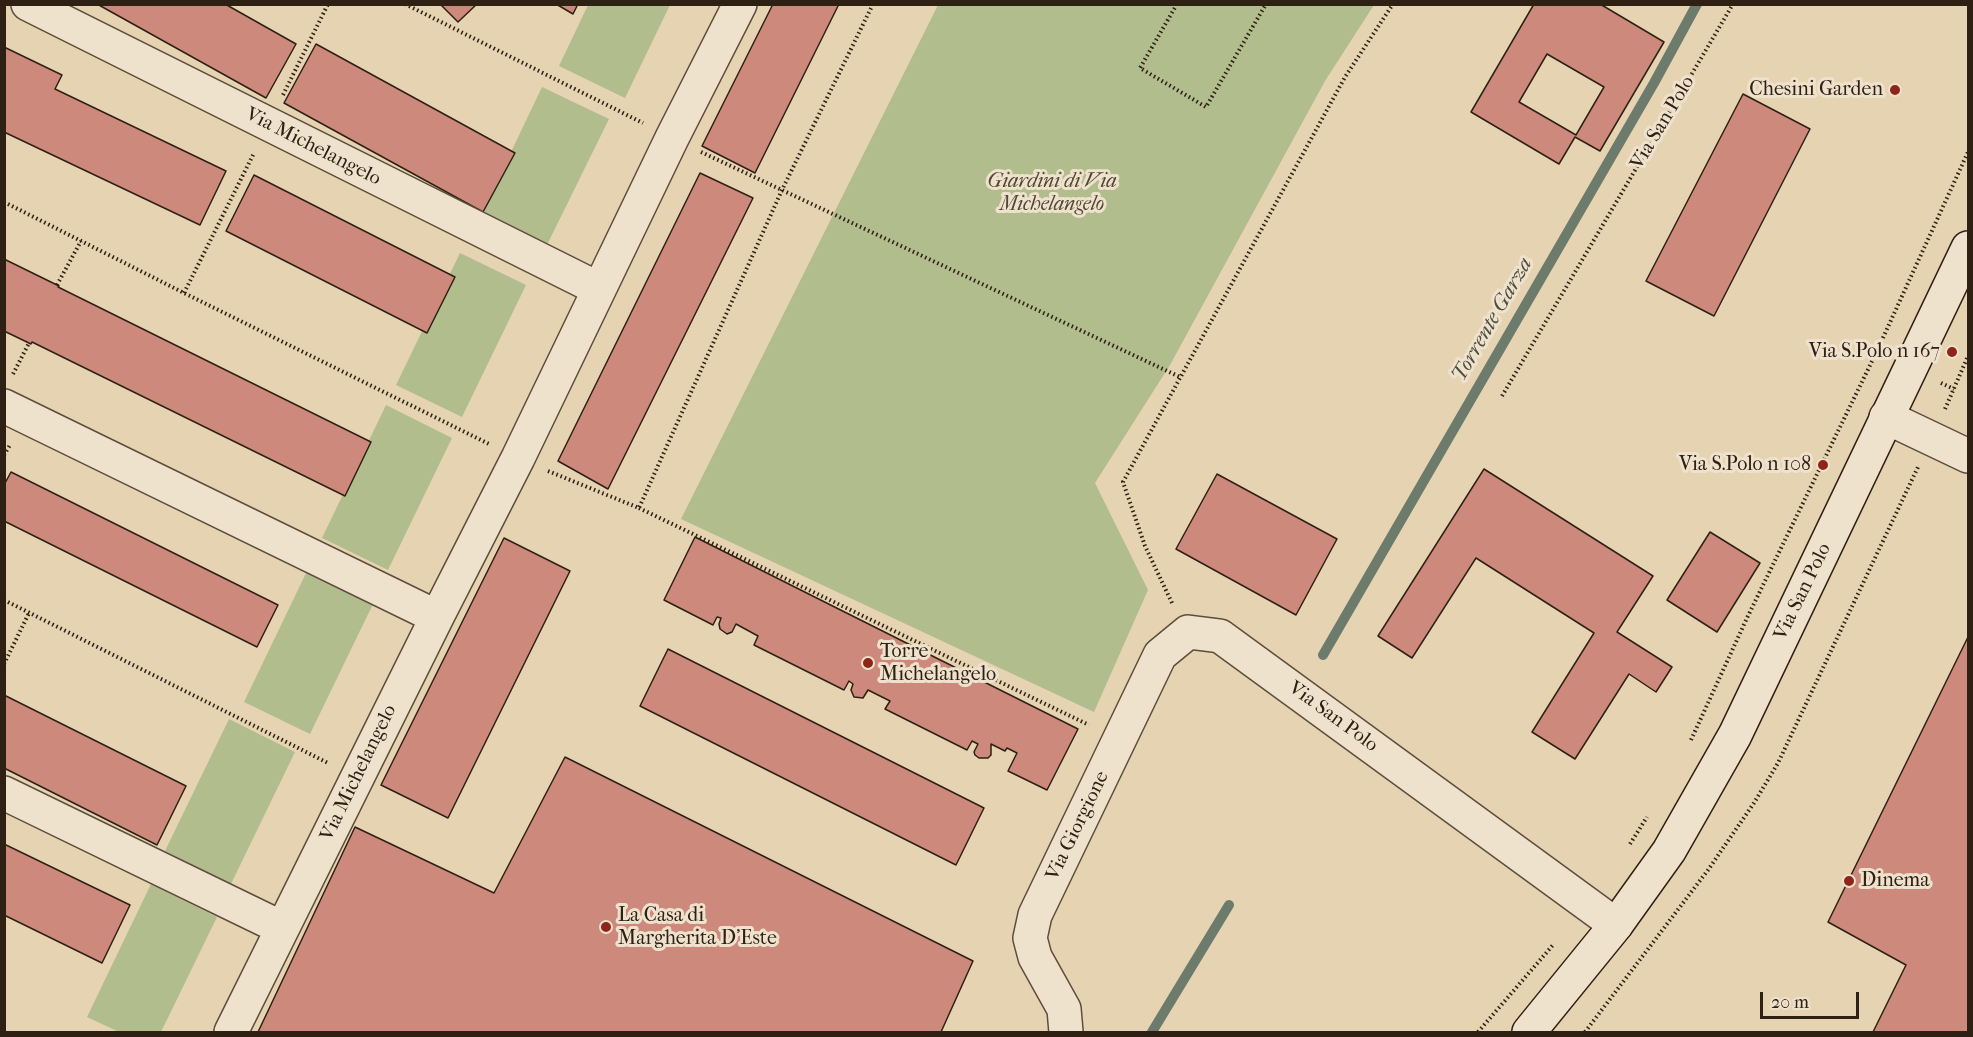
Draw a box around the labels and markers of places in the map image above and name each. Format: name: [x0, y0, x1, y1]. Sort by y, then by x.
place label: Chesini Garden: [1749, 78, 1883, 102]
marker: Chesini Garden: [1888, 83, 1902, 97]
place label: Via S.Polo n 167: [1809, 340, 1940, 364]
marker: Via S.Polo n 167: [1945, 345, 1959, 359]
place label: Via S.Polo n 108: [1679, 453, 1811, 477]
marker: Via S.Polo n 108: [1816, 458, 1830, 472]
place label: Torre Michelangelo: [880, 640, 996, 687]
marker: Torre Michelangelo: [861, 656, 875, 670]
place label: Dinema: [1861, 869, 1929, 893]
marker: Dinema: [1842, 874, 1856, 888]
place label: La Casa di Margherita D'Este: [618, 904, 777, 951]
marker: La Casa di Margherita D'Este: [599, 920, 613, 934]

